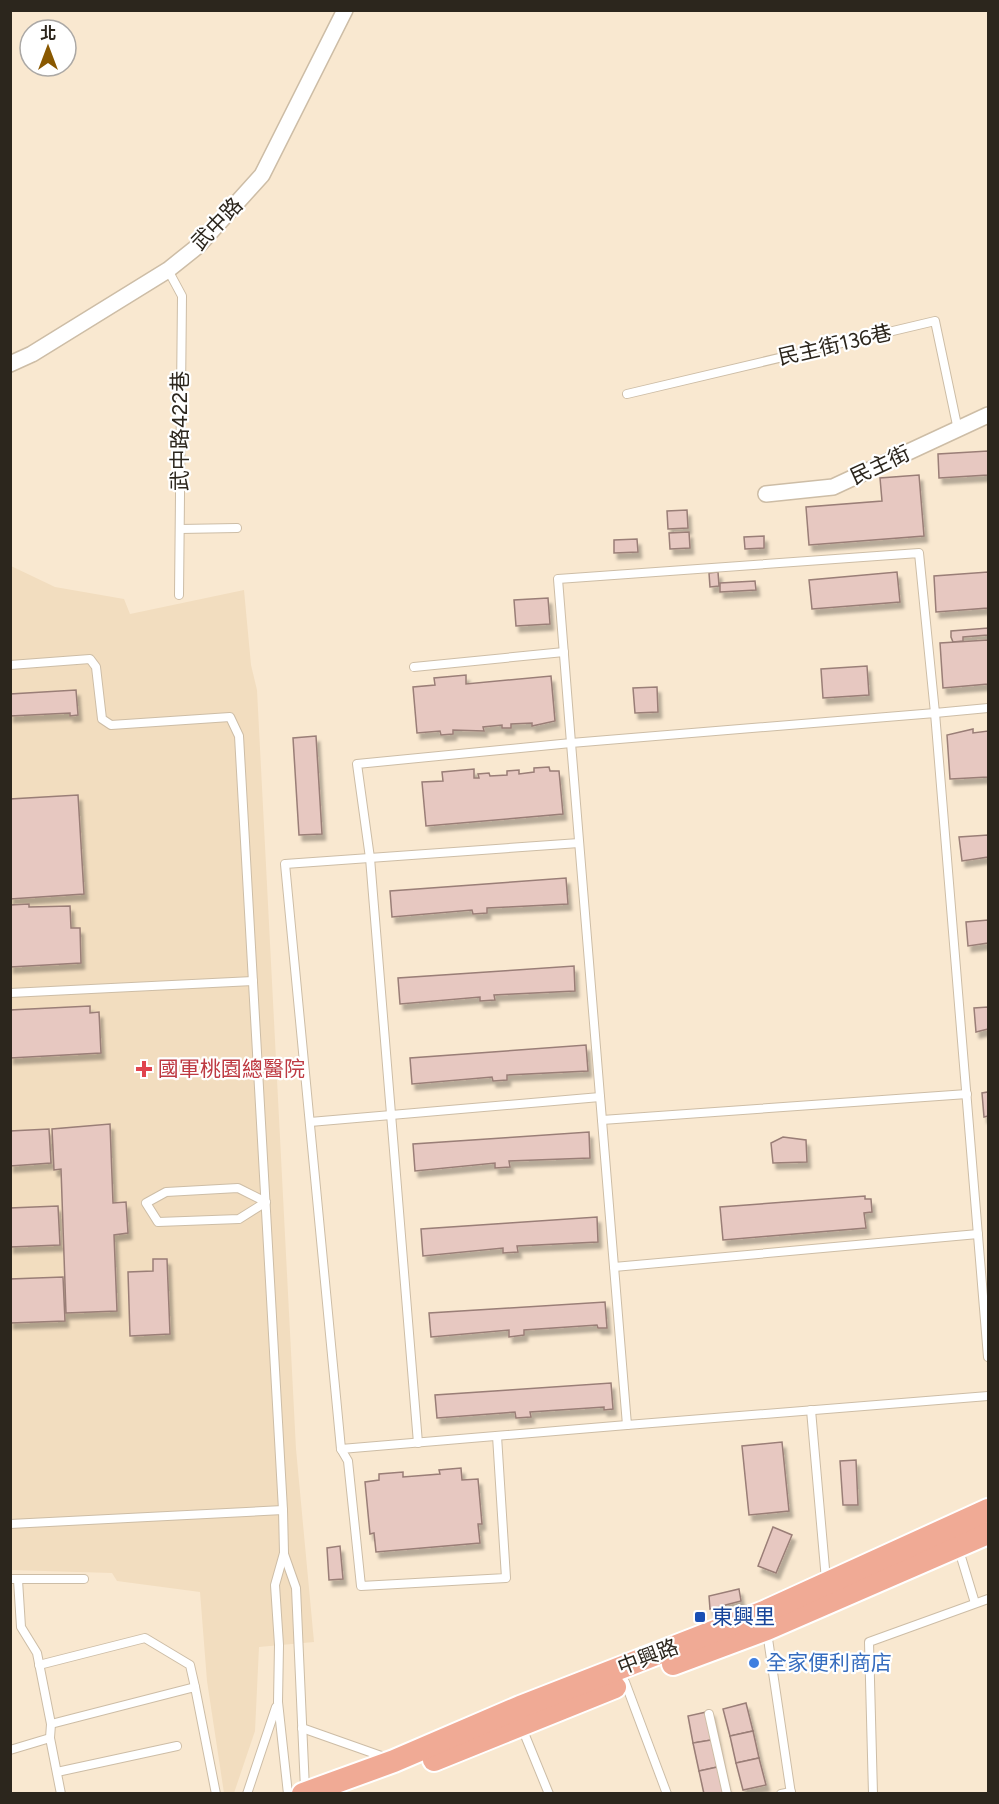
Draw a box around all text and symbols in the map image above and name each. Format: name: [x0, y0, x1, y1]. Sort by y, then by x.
north arrow: [18, 18, 78, 78]
text: 北: [40, 24, 56, 43]
street label: 武中路: [186, 192, 248, 255]
street label: 民主街136巷: [776, 319, 894, 370]
street label: 武中路422巷: [167, 371, 192, 491]
street label: 民主街: [846, 440, 914, 489]
place label: 國軍桃園總醫院: [158, 1056, 305, 1081]
marker: 國軍桃園總醫院: [135, 1060, 153, 1078]
place label: 東興里: [712, 1604, 775, 1629]
marker: 東興里: [693, 1610, 707, 1624]
street label: 中興路: [614, 1634, 682, 1679]
place label: 全家便利商店: [766, 1650, 892, 1675]
marker: 全家便利商店: [747, 1656, 761, 1670]

